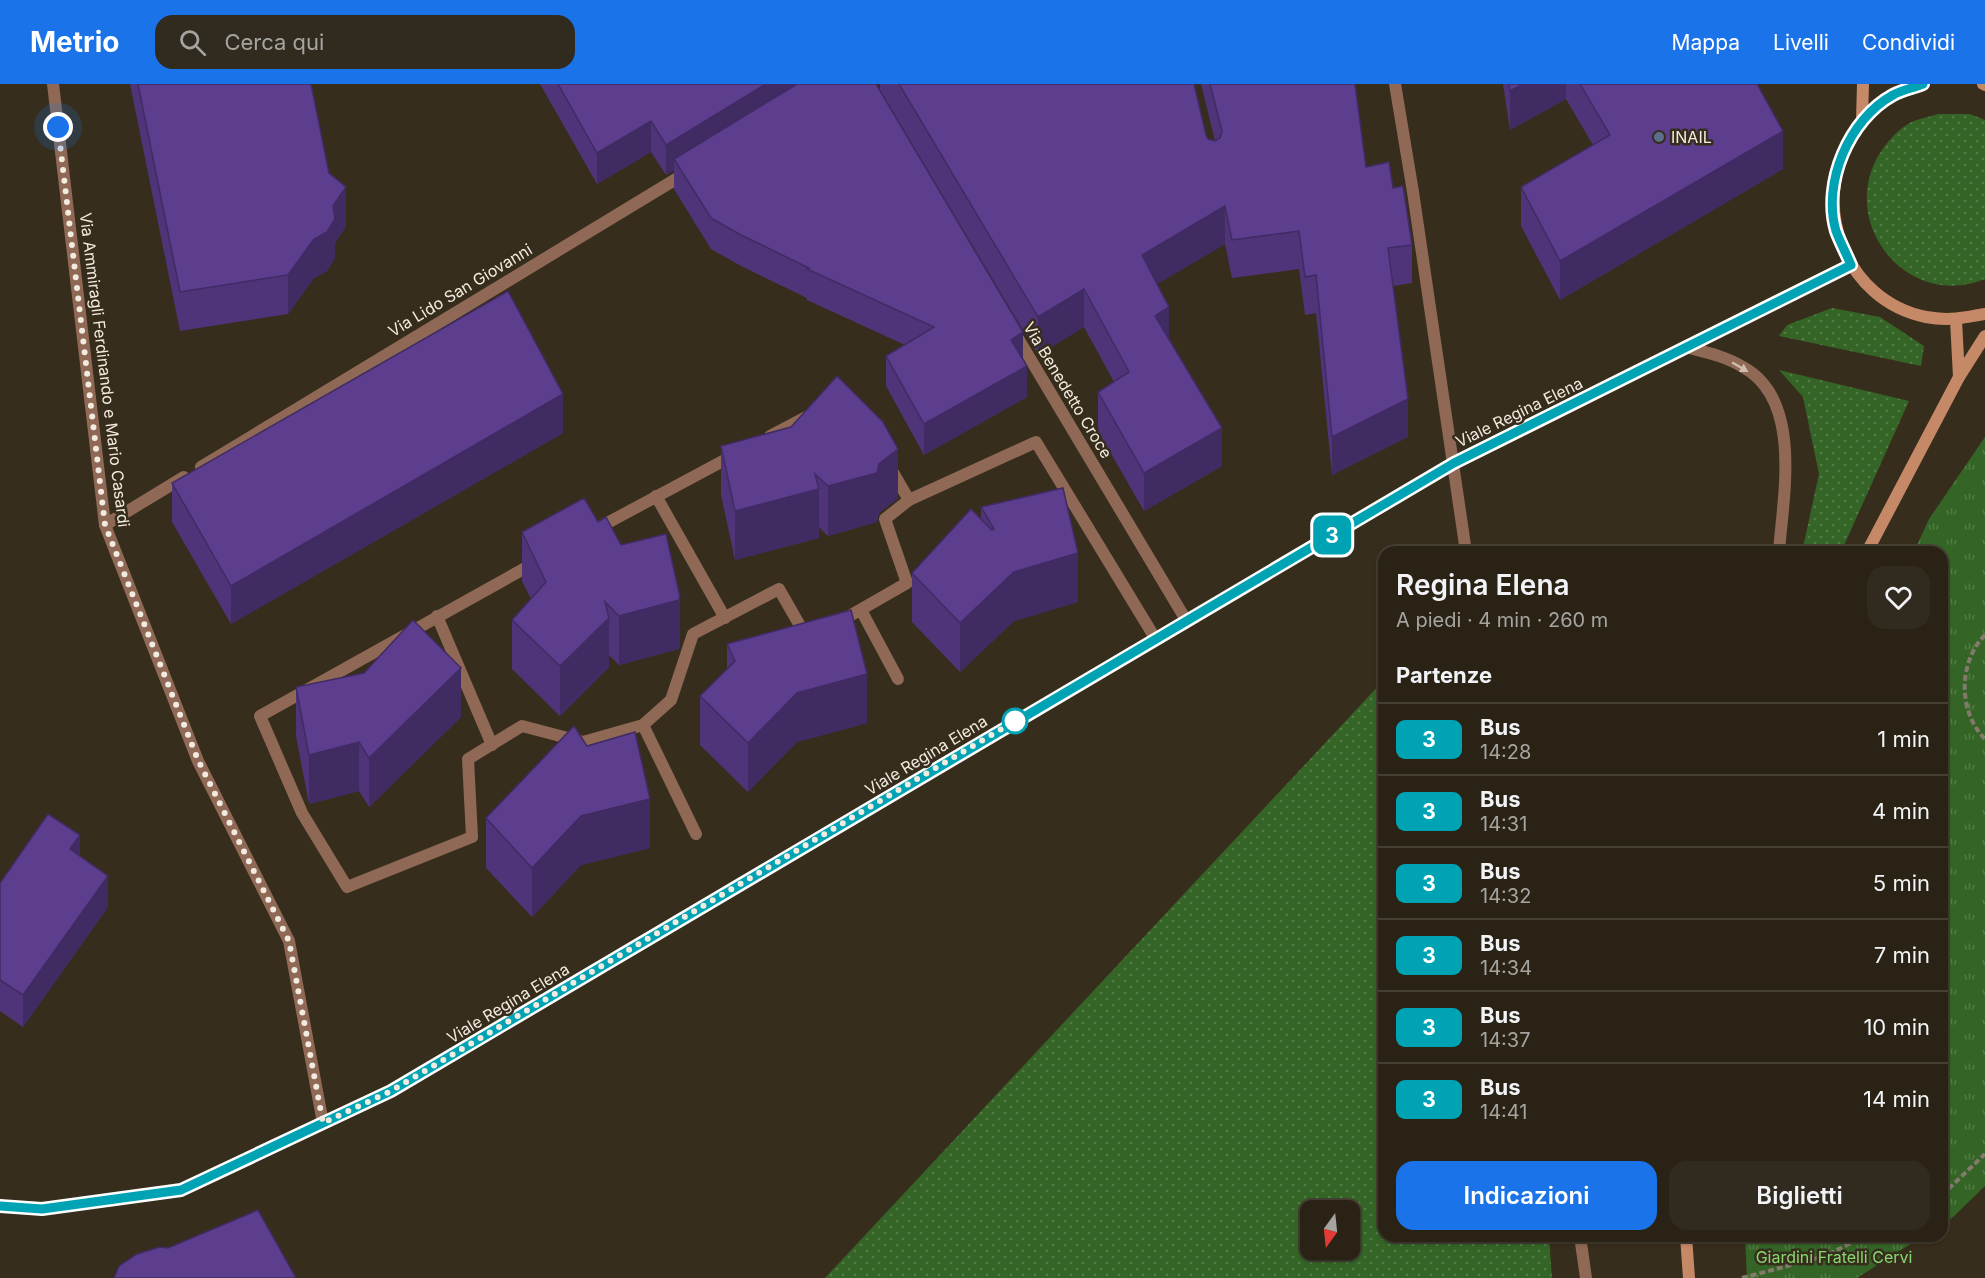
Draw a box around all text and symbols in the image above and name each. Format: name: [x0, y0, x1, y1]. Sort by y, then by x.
search box: [155, 15, 575, 69]
text: Metrio: [30, 25, 119, 59]
icon: search: [176, 26, 209, 59]
text: Cerca qui: [224, 29, 324, 55]
text: Mappa: [1672, 30, 1740, 55]
text: Livelli: [1773, 30, 1829, 55]
text: Condividi: [1862, 30, 1955, 55]
your location: [43, 112, 73, 142]
place label: INAIL: [1671, 127, 1712, 147]
marker: INAIL: [1652, 130, 1666, 144]
street label: Via Ammiragli Ferdinando e Mario Casardi: [76, 212, 134, 528]
street label: Via Lido San Giovanni: [384, 239, 536, 341]
street label: Via Benedetto Croce: [1019, 318, 1117, 462]
one-way arrow: [1732, 361, 1748, 372]
street label: Viale Regina Elena: [1452, 373, 1586, 451]
line badge: 3: [1312, 516, 1352, 554]
text: 3: [1325, 523, 1339, 548]
button: heart: [1867, 566, 1930, 629]
text: Regina Elena: [1396, 568, 1570, 602]
text: A piedi · 4 min · 260 m: [1396, 608, 1608, 632]
text: Partenze: [1396, 662, 1492, 688]
unlabelled marker: [1002, 708, 1028, 734]
street label: Viale Regina Elena: [861, 711, 991, 799]
text: Bus: [1480, 714, 1521, 740]
text: 1 min: [1877, 726, 1930, 752]
text: 3: [1422, 727, 1436, 752]
text: 14:28: [1480, 740, 1531, 764]
text: Bus: [1480, 786, 1521, 812]
text: 4 min: [1872, 798, 1930, 824]
text: 3: [1422, 799, 1436, 824]
text: 14:31: [1480, 812, 1527, 836]
text: Bus: [1480, 858, 1521, 884]
text: 5 min: [1873, 870, 1930, 896]
text: 3: [1422, 871, 1436, 896]
text: 14:32: [1480, 884, 1531, 908]
text: Bus: [1480, 930, 1521, 956]
text: 7 min: [1874, 942, 1930, 968]
text: 3: [1422, 943, 1436, 968]
text: 14:34: [1480, 956, 1532, 980]
street label: Viale Regina Elena: [443, 959, 573, 1047]
text: Bus: [1480, 1002, 1521, 1028]
text: 10 min: [1863, 1014, 1930, 1040]
text: 3: [1422, 1015, 1436, 1040]
text: 14:37: [1480, 1028, 1531, 1052]
text: Bus: [1480, 1074, 1521, 1100]
text: 14 min: [1863, 1086, 1930, 1112]
text: 3: [1422, 1087, 1436, 1112]
text: 14:41: [1480, 1100, 1527, 1124]
button: Indicazioni: [1396, 1161, 1657, 1230]
button: Biglietti: [1669, 1161, 1930, 1230]
north arrow: [1300, 1200, 1360, 1260]
map controls: [1300, 1200, 1360, 1260]
park label: Giardini Fratelli Cervi: [1756, 1247, 1912, 1267]

